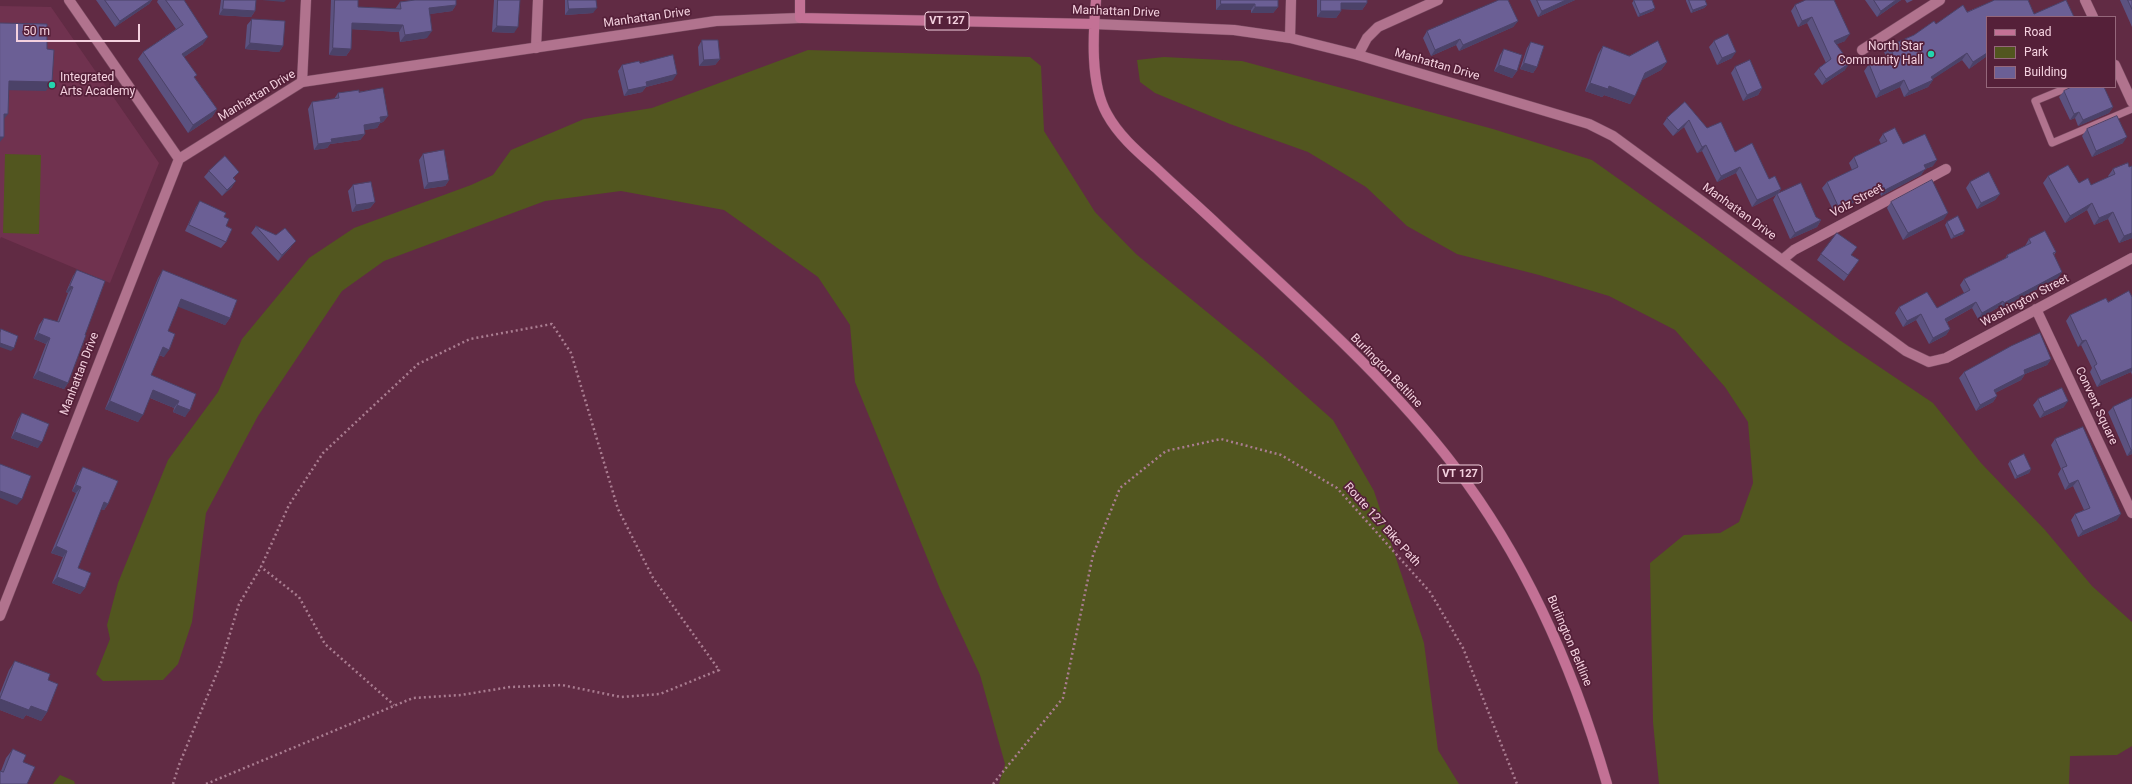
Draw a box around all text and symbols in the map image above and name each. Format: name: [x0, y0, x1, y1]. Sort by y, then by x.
street label: Manhattan Drive: [1072, 3, 1160, 21]
street label: Manhattan Drive: [603, 5, 691, 31]
road number: VT 127: [925, 12, 969, 30]
scale bar: [18, 16, 142, 42]
legend: [1986, 16, 2116, 88]
text: 50 m: [23, 24, 50, 38]
text: Road: [2024, 25, 2052, 39]
place label: North Star Community Hall: [1838, 40, 1923, 68]
text: Park: [2024, 45, 2048, 59]
street label: Manhattan Drive: [1393, 46, 1481, 84]
marker: North Star Community Hall: [1926, 49, 1936, 59]
text: Building: [2024, 65, 2067, 79]
street label: Manhattan Drive: [216, 67, 298, 125]
place label: Integrated Arts Academy: [60, 71, 135, 99]
marker: Integrated Arts Academy: [47, 80, 57, 90]
street label: Manhattan Drive: [1699, 180, 1779, 244]
street label: Volz Street: [1828, 181, 1886, 221]
street label: Washington Street: [1978, 272, 2072, 330]
street label: Manhattan Drive: [58, 330, 102, 418]
street label: Burlington Beltline: [1347, 331, 1425, 411]
street label: Convent Square: [2072, 365, 2120, 447]
road number: VT 127: [1438, 465, 1482, 483]
street label: Route 127 Bike Path: [1341, 480, 1423, 570]
street label: Burlington Beltline: [1543, 593, 1595, 689]

